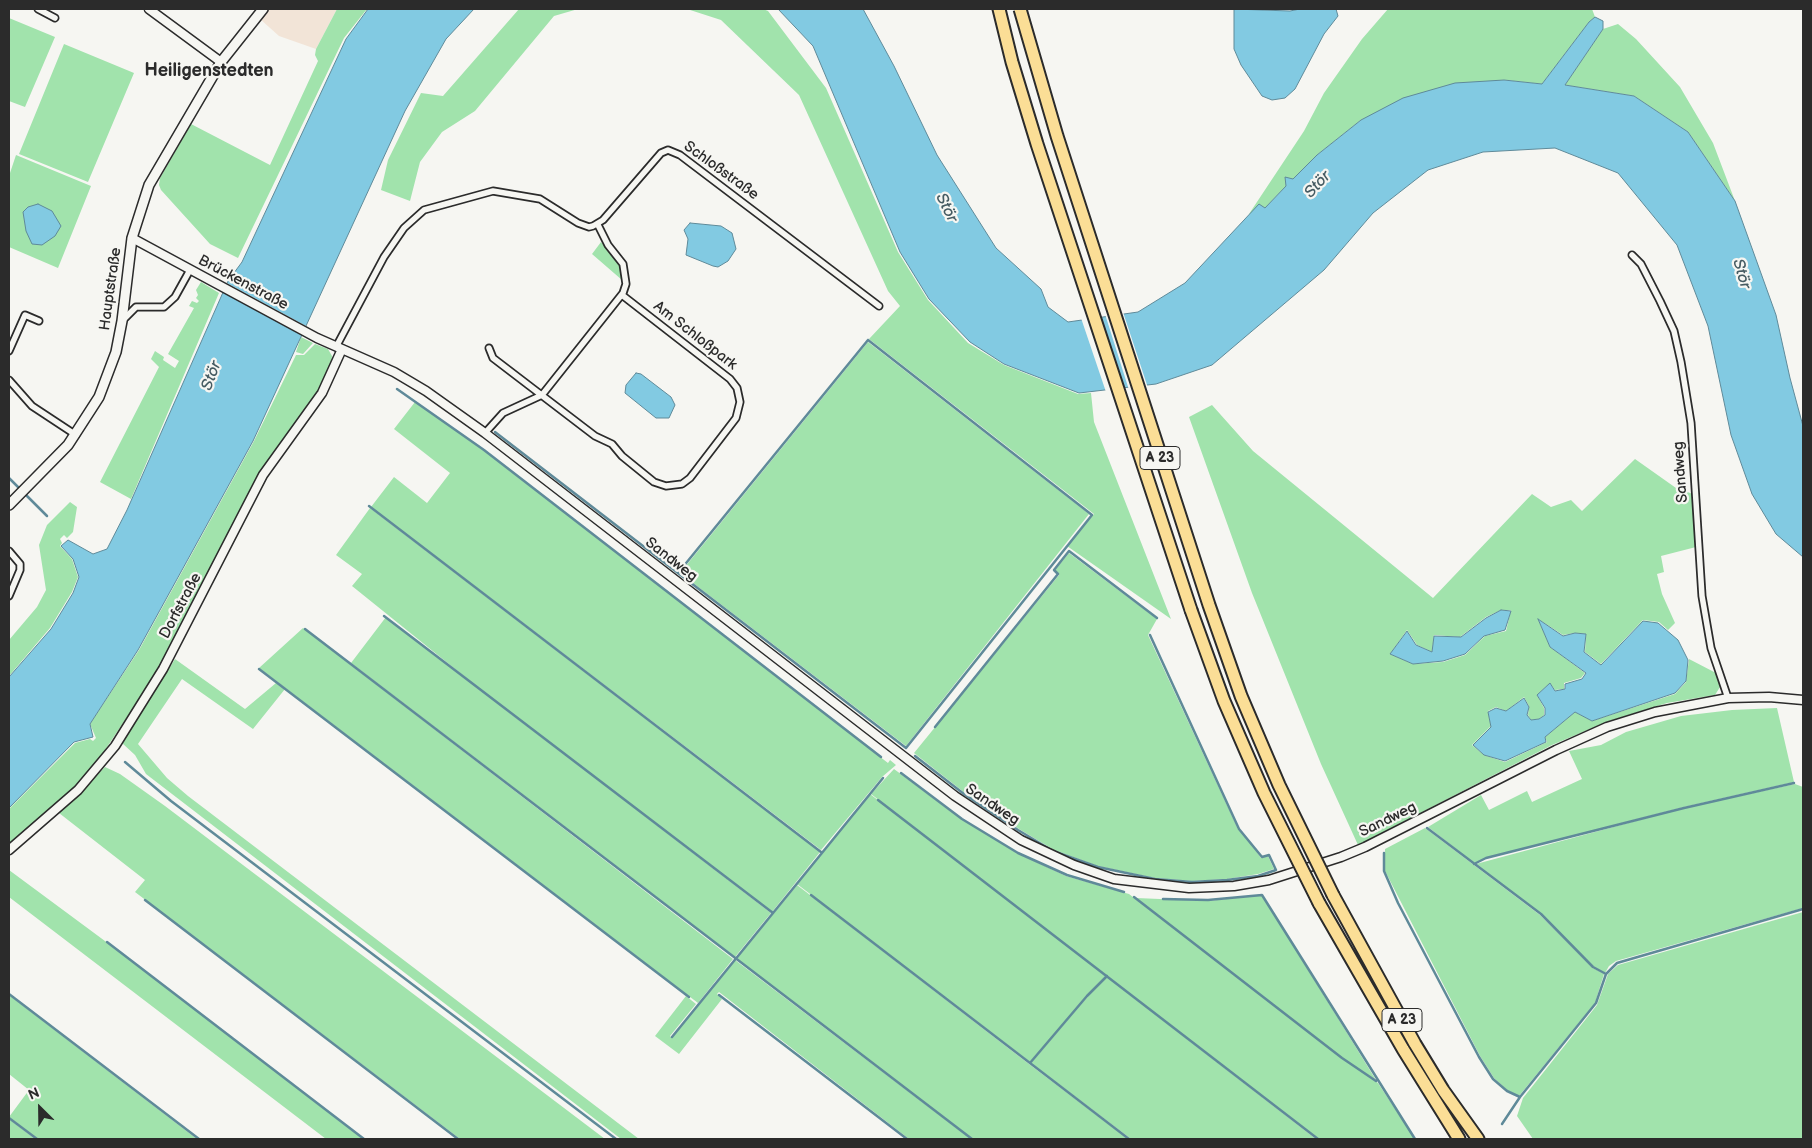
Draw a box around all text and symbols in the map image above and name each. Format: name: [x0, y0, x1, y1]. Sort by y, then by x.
district label: Heiligenstedten: [144, 60, 274, 82]
street label: Schloßstraße: [680, 138, 762, 204]
water label: Stör: [1301, 167, 1335, 203]
water label: Stör: [931, 190, 961, 226]
street label: Hauptstraße: [96, 246, 126, 332]
street label: Brückenstraße: [195, 252, 291, 314]
water label: Stör: [1728, 257, 1754, 291]
street label: Am Schloßpark: [650, 298, 740, 374]
water label: Stör: [198, 359, 226, 393]
street label: Sandweg: [1670, 441, 1692, 503]
road number: A 23: [1140, 446, 1180, 469]
street label: Sandweg: [641, 534, 701, 586]
street label: Dorfstraße: [156, 570, 206, 642]
street label: Sandweg: [961, 780, 1023, 830]
street label: Sandweg: [1356, 798, 1420, 842]
road number: A 23: [1382, 1008, 1422, 1032]
north arrow: [15, 1083, 65, 1133]
text: N: [26, 1084, 42, 1104]

